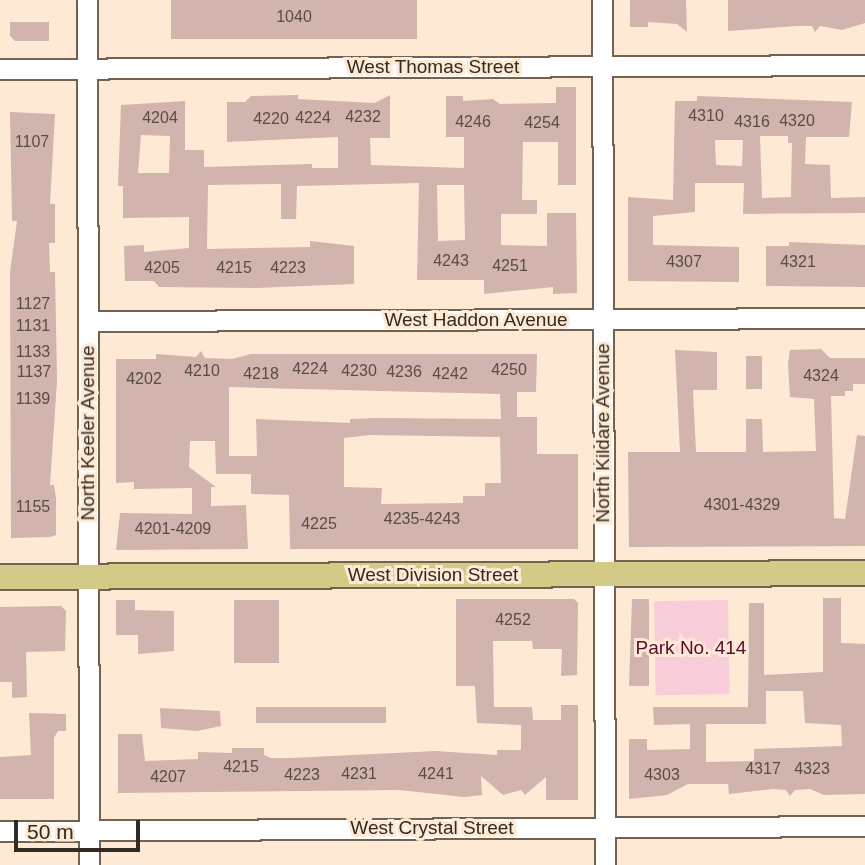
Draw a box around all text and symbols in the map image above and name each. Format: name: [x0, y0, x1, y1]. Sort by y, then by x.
house number: 1040: [276, 7, 312, 27]
street label: West Thomas Street: [347, 56, 519, 78]
house number: 4310: [688, 106, 724, 126]
house number: 4232: [345, 107, 381, 127]
house number: 4204: [142, 108, 178, 128]
house number: 4224: [295, 108, 331, 128]
house number: 4220: [253, 109, 289, 129]
house number: 4320: [779, 111, 815, 131]
house number: 4246: [455, 112, 491, 132]
house number: 4316: [734, 112, 770, 132]
house number: 4254: [524, 113, 560, 133]
house number: 1107: [15, 132, 49, 152]
house number: 4243: [433, 251, 469, 271]
house number: 4307: [666, 252, 702, 272]
house number: 4321: [780, 252, 816, 272]
house number: 4251: [492, 256, 528, 276]
house number: 4205: [144, 258, 180, 278]
house number: 4215: [216, 258, 252, 278]
house number: 4223: [270, 258, 306, 278]
house number: 1127: [16, 294, 50, 314]
street label: West Haddon Avenue: [384, 309, 568, 331]
house number: 1131: [16, 316, 50, 336]
house number: 1133: [16, 342, 50, 362]
street label: North Kildare Avenue: [592, 343, 614, 523]
street label: North Keeler Avenue: [77, 345, 99, 521]
house number: 4224: [292, 359, 328, 379]
house number: 4250: [491, 360, 527, 380]
house number: 4210: [184, 361, 220, 381]
house number: 4230: [341, 361, 377, 381]
house number: 1137: [17, 362, 51, 382]
house number: 4236: [386, 362, 422, 382]
house number: 4218: [243, 364, 279, 384]
house number: 4242: [432, 364, 468, 384]
house number: 4324: [803, 366, 839, 386]
house number: 4202: [126, 369, 162, 389]
house number: 1139: [16, 389, 50, 409]
house number: 4301-4329: [704, 495, 780, 515]
house number: 1155: [16, 497, 50, 517]
house number: 4235-4243: [384, 509, 460, 529]
house number: 4225: [301, 514, 337, 534]
house number: 4201-4209: [135, 519, 211, 539]
street label: West Division Street: [348, 564, 518, 586]
house number: 4252: [495, 610, 531, 630]
park label: Park No. 414: [636, 637, 746, 659]
house number: 4215: [223, 757, 259, 777]
house number: 4317: [745, 759, 781, 779]
house number: 4323: [794, 759, 830, 779]
house number: 4231: [341, 764, 377, 784]
house number: 4241: [418, 764, 454, 784]
house number: 4223: [284, 765, 320, 785]
house number: 4303: [644, 765, 680, 785]
house number: 4207: [150, 767, 186, 787]
scale bar: [18, 806, 144, 850]
street label: West Crystal Street: [350, 817, 514, 839]
text: 50 m: [27, 820, 74, 843]

